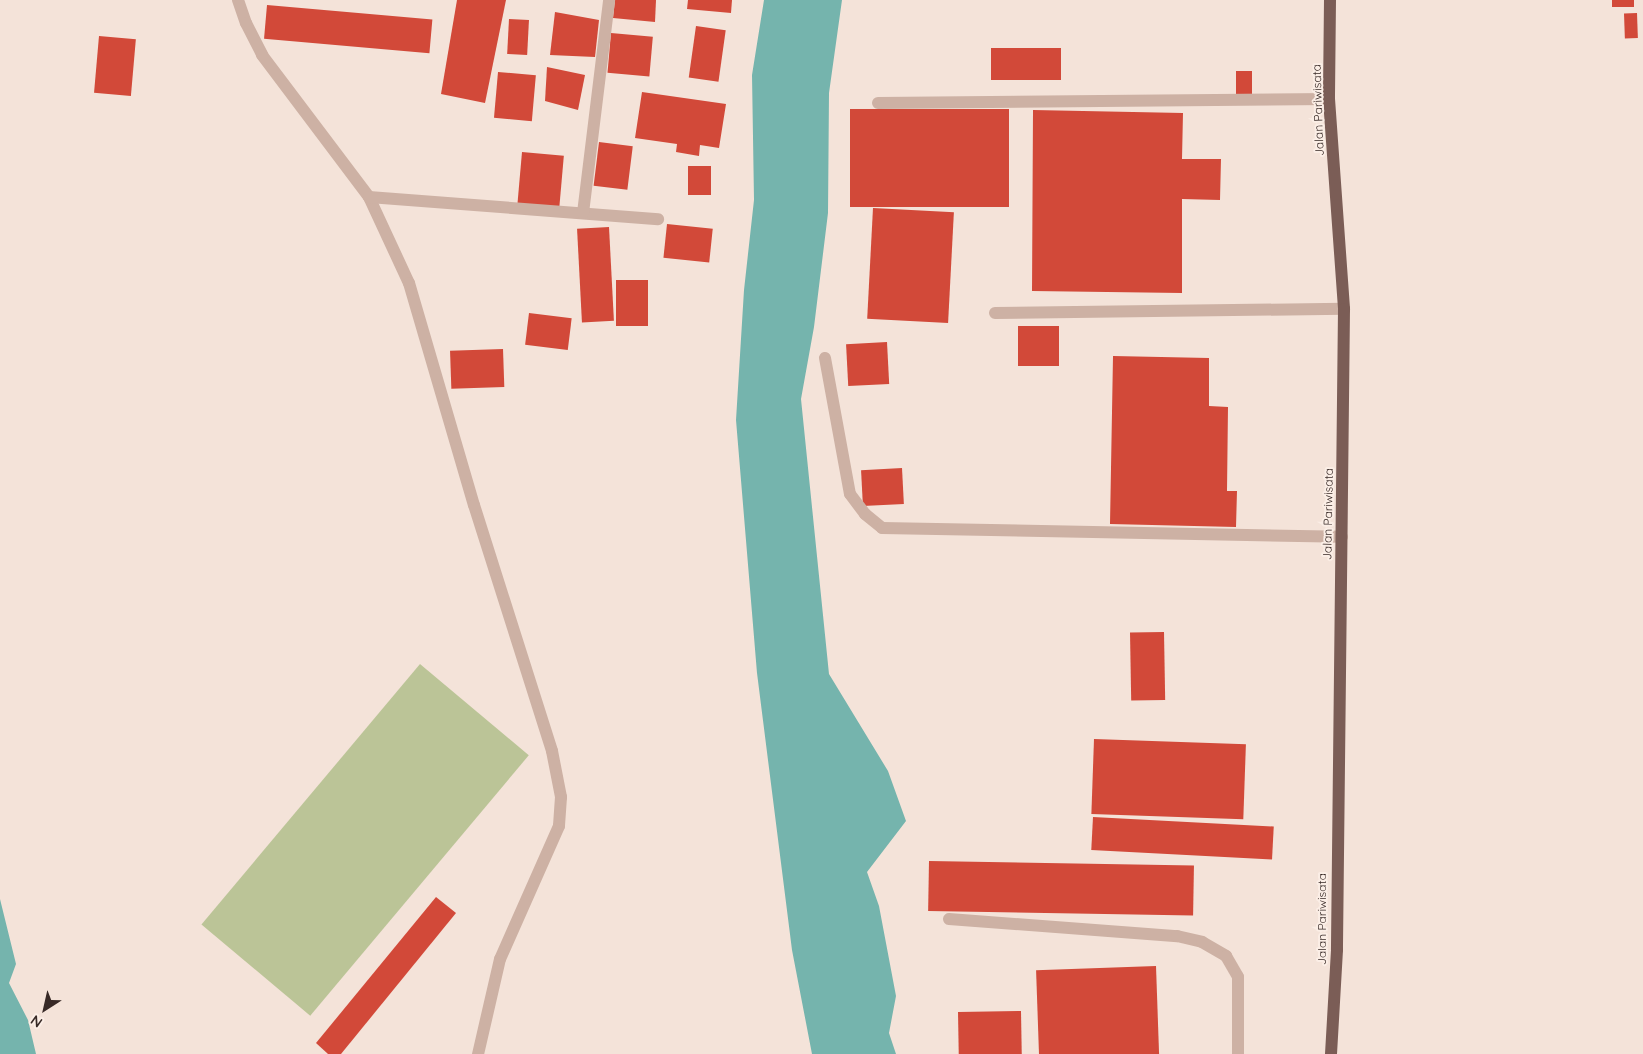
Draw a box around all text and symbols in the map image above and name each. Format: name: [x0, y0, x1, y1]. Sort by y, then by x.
street label: Jalan Pariwisata: [1309, 64, 1327, 156]
street label: Jalan Pariwisata: [1320, 468, 1336, 560]
street label: Jalan Pariwisata: [1315, 873, 1329, 965]
north arrow: [20, 984, 70, 1034]
text: N: [27, 1011, 46, 1032]

